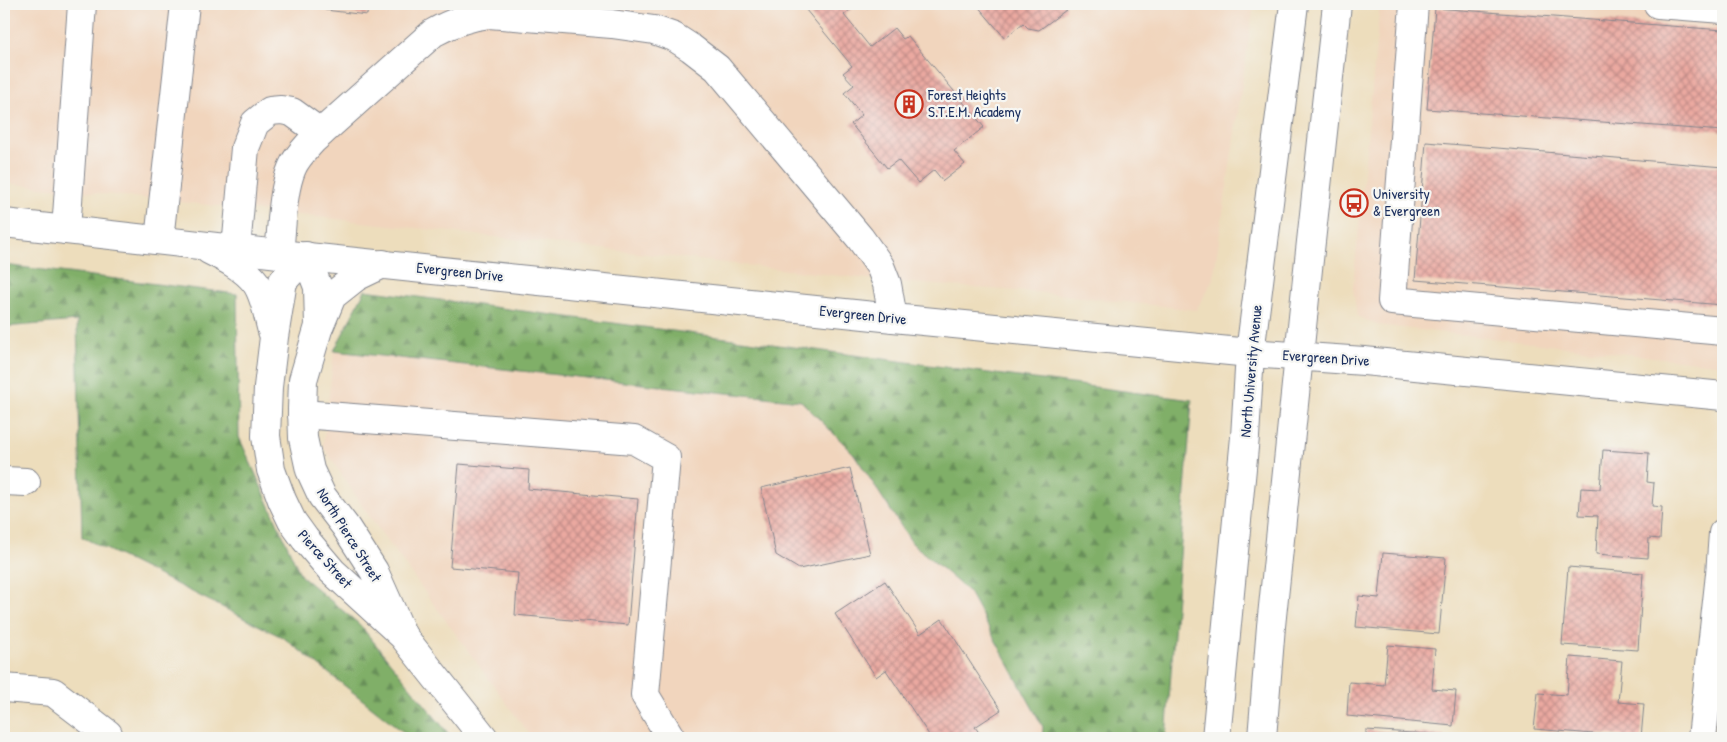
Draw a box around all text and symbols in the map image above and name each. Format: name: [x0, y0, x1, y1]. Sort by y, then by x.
place label: Forest Heights S.T.E.M. Academy: [927, 84, 1021, 122]
building icon: Forest Heights S.T.E.M. Academy: [894, 89, 924, 119]
place label: University & Evergreen: [1373, 183, 1440, 221]
bus stop icon: University & Evergreen: [1339, 188, 1369, 218]
street label: Evergreen Drive: [416, 257, 505, 287]
street label: Evergreen Drive: [819, 300, 908, 330]
street label: North University Avenue: [1234, 304, 1267, 438]
street label: Evergreen Drive: [1282, 344, 1370, 371]
street label: North Pierce Street: [313, 485, 385, 585]
street label: Pierce Street: [294, 526, 356, 592]

